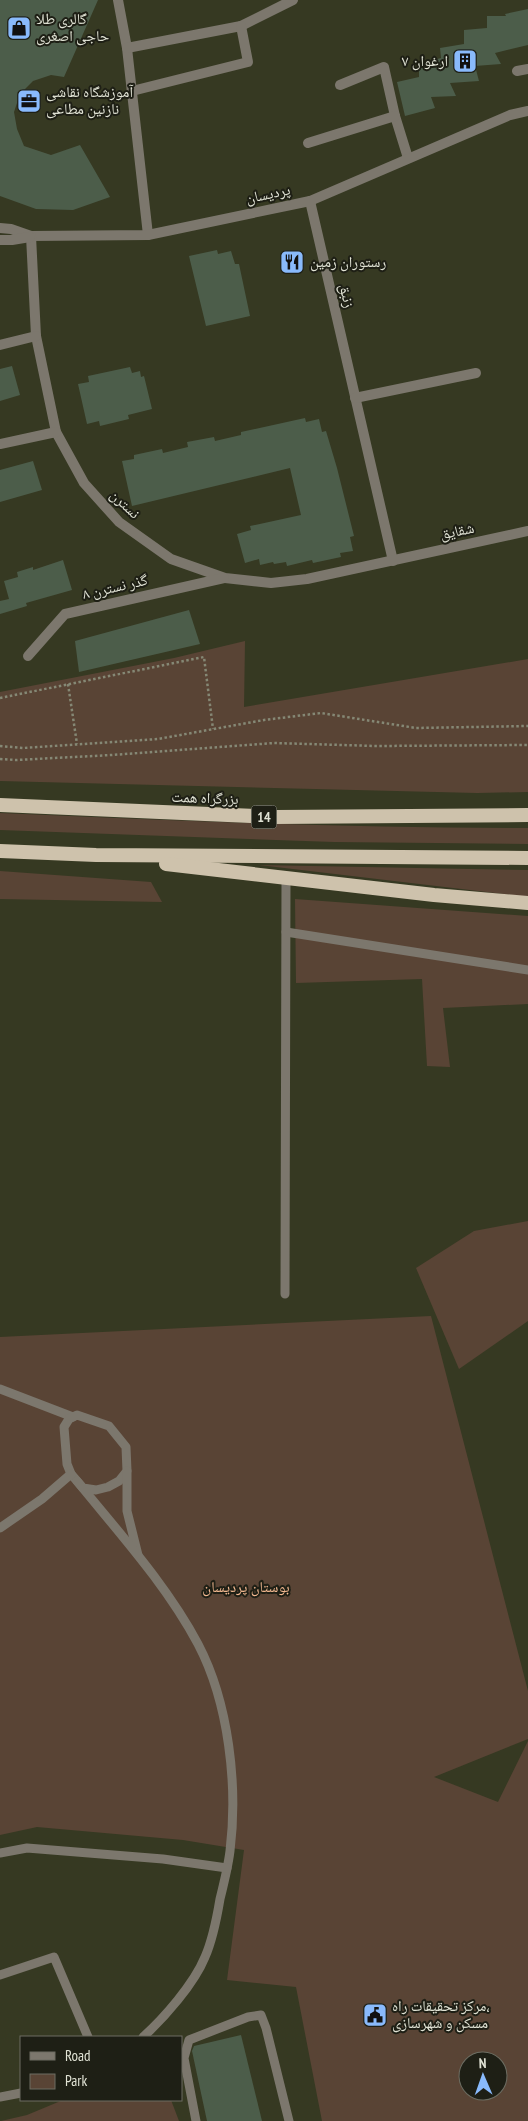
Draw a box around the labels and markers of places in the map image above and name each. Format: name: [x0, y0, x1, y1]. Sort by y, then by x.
place label: گالری طلا حاجی اصغری: [36, 9, 110, 46]
shop icon: گالری طلا حاجی اصغری: [6, 15, 32, 41]
building icon: ارغوان ۷: [452, 48, 478, 74]
place label: ارغوان ۷: [402, 51, 448, 71]
place label: آموزشگاه نقاشی نازنین مطاعی: [46, 82, 134, 119]
office icon: آموزشگاه نقاشی نازنین مطاعی: [16, 88, 42, 114]
restaurant icon: رستوران زمین: [279, 249, 305, 275]
place label: رستوران زمین: [310, 252, 386, 272]
place label: مرکز تحقیقات راه، مسکن و شهرسازی: [392, 1996, 490, 2033]
public building icon: مرکز تحقیقات راه، مسکن و شهرسازی: [362, 2002, 388, 2028]

